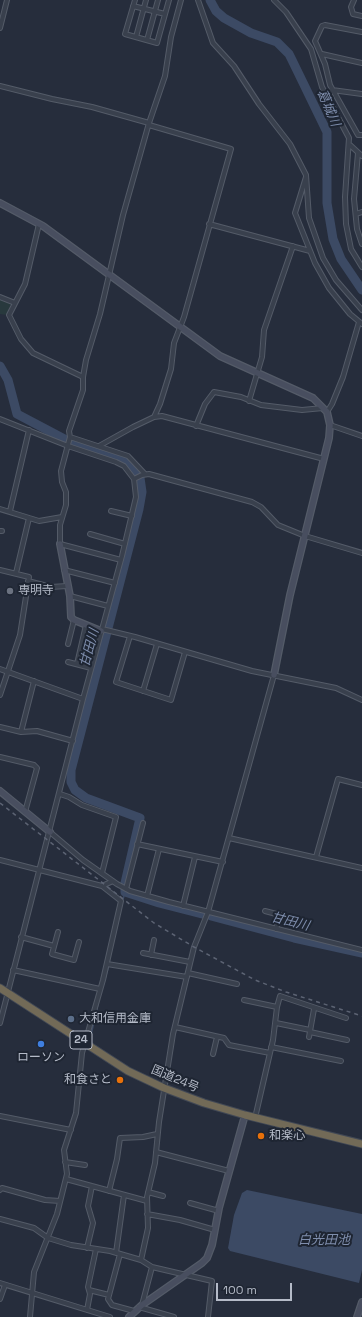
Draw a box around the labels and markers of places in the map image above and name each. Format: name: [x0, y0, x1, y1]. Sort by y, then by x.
place label: 専明寺: [18, 584, 54, 598]
marker: 専明寺: [5, 586, 15, 596]
place label: 大和信用金庫: [79, 1012, 151, 1026]
marker: 大和信用金庫: [66, 1014, 76, 1024]
marker: ローソン: [36, 1039, 46, 1049]
place label: ローソン: [17, 1051, 65, 1065]
place label: 和食さと: [64, 1073, 112, 1087]
marker: 和食さと: [115, 1075, 125, 1085]
place label: 和楽心: [269, 1129, 305, 1143]
marker: 和楽心: [256, 1131, 266, 1141]

